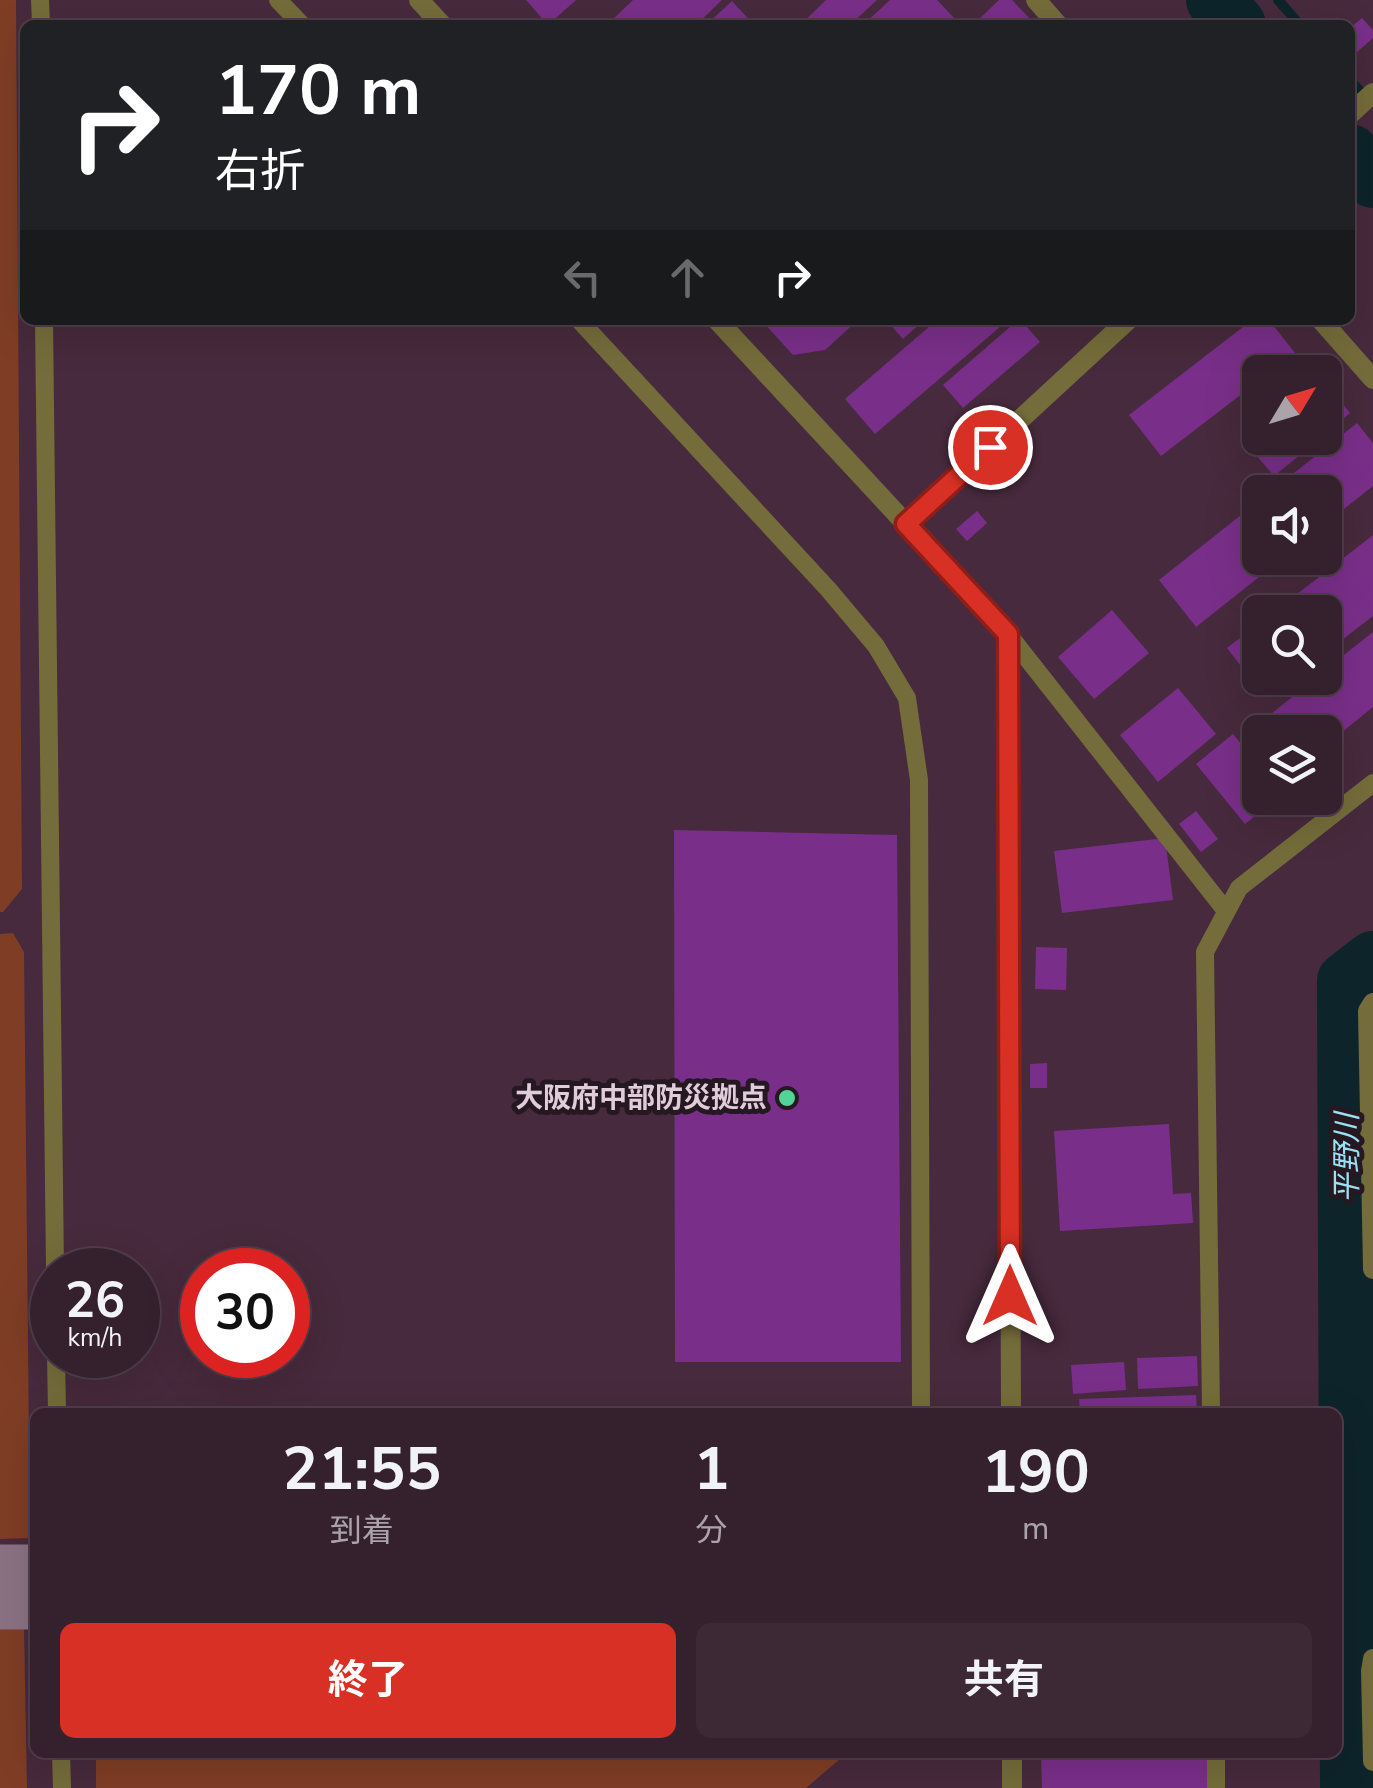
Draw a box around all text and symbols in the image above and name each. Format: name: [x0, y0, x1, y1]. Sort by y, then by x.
text: 170 m: [215, 43, 421, 139]
icon: right: [50, 60, 180, 190]
text: 右折: [215, 141, 305, 202]
icon: left: [555, 250, 610, 305]
icon: ahead: [660, 250, 715, 305]
icon: right: [765, 250, 820, 305]
north arrow: [1242, 355, 1342, 455]
map controls: [1242, 355, 1342, 815]
pin: [948, 405, 1033, 490]
icon: arrive: [963, 420, 1018, 475]
button: sound: [1242, 475, 1342, 575]
button: search: [1242, 595, 1342, 695]
button: layers: [1242, 715, 1342, 815]
place label: 大阪府中部防災拠点: [515, 1079, 767, 1117]
marker: 大阪府中部防災拠点: [776, 1087, 798, 1109]
water label: 平野川: [1327, 1110, 1368, 1203]
position arrow: [958, 1244, 1062, 1348]
speed limit sign: 30: [180, 1248, 310, 1378]
text: 26: [65, 1266, 125, 1335]
text: km/h: [67, 1321, 123, 1355]
text: 21:55: [282, 1428, 441, 1510]
text: 1: [693, 1428, 729, 1510]
text: 190: [982, 1431, 1090, 1513]
text: m: [1022, 1507, 1049, 1550]
text: 到着: [330, 1509, 394, 1552]
text: 分: [695, 1509, 727, 1552]
button: 終了: [60, 1623, 676, 1738]
button: 共有: [696, 1623, 1312, 1738]

